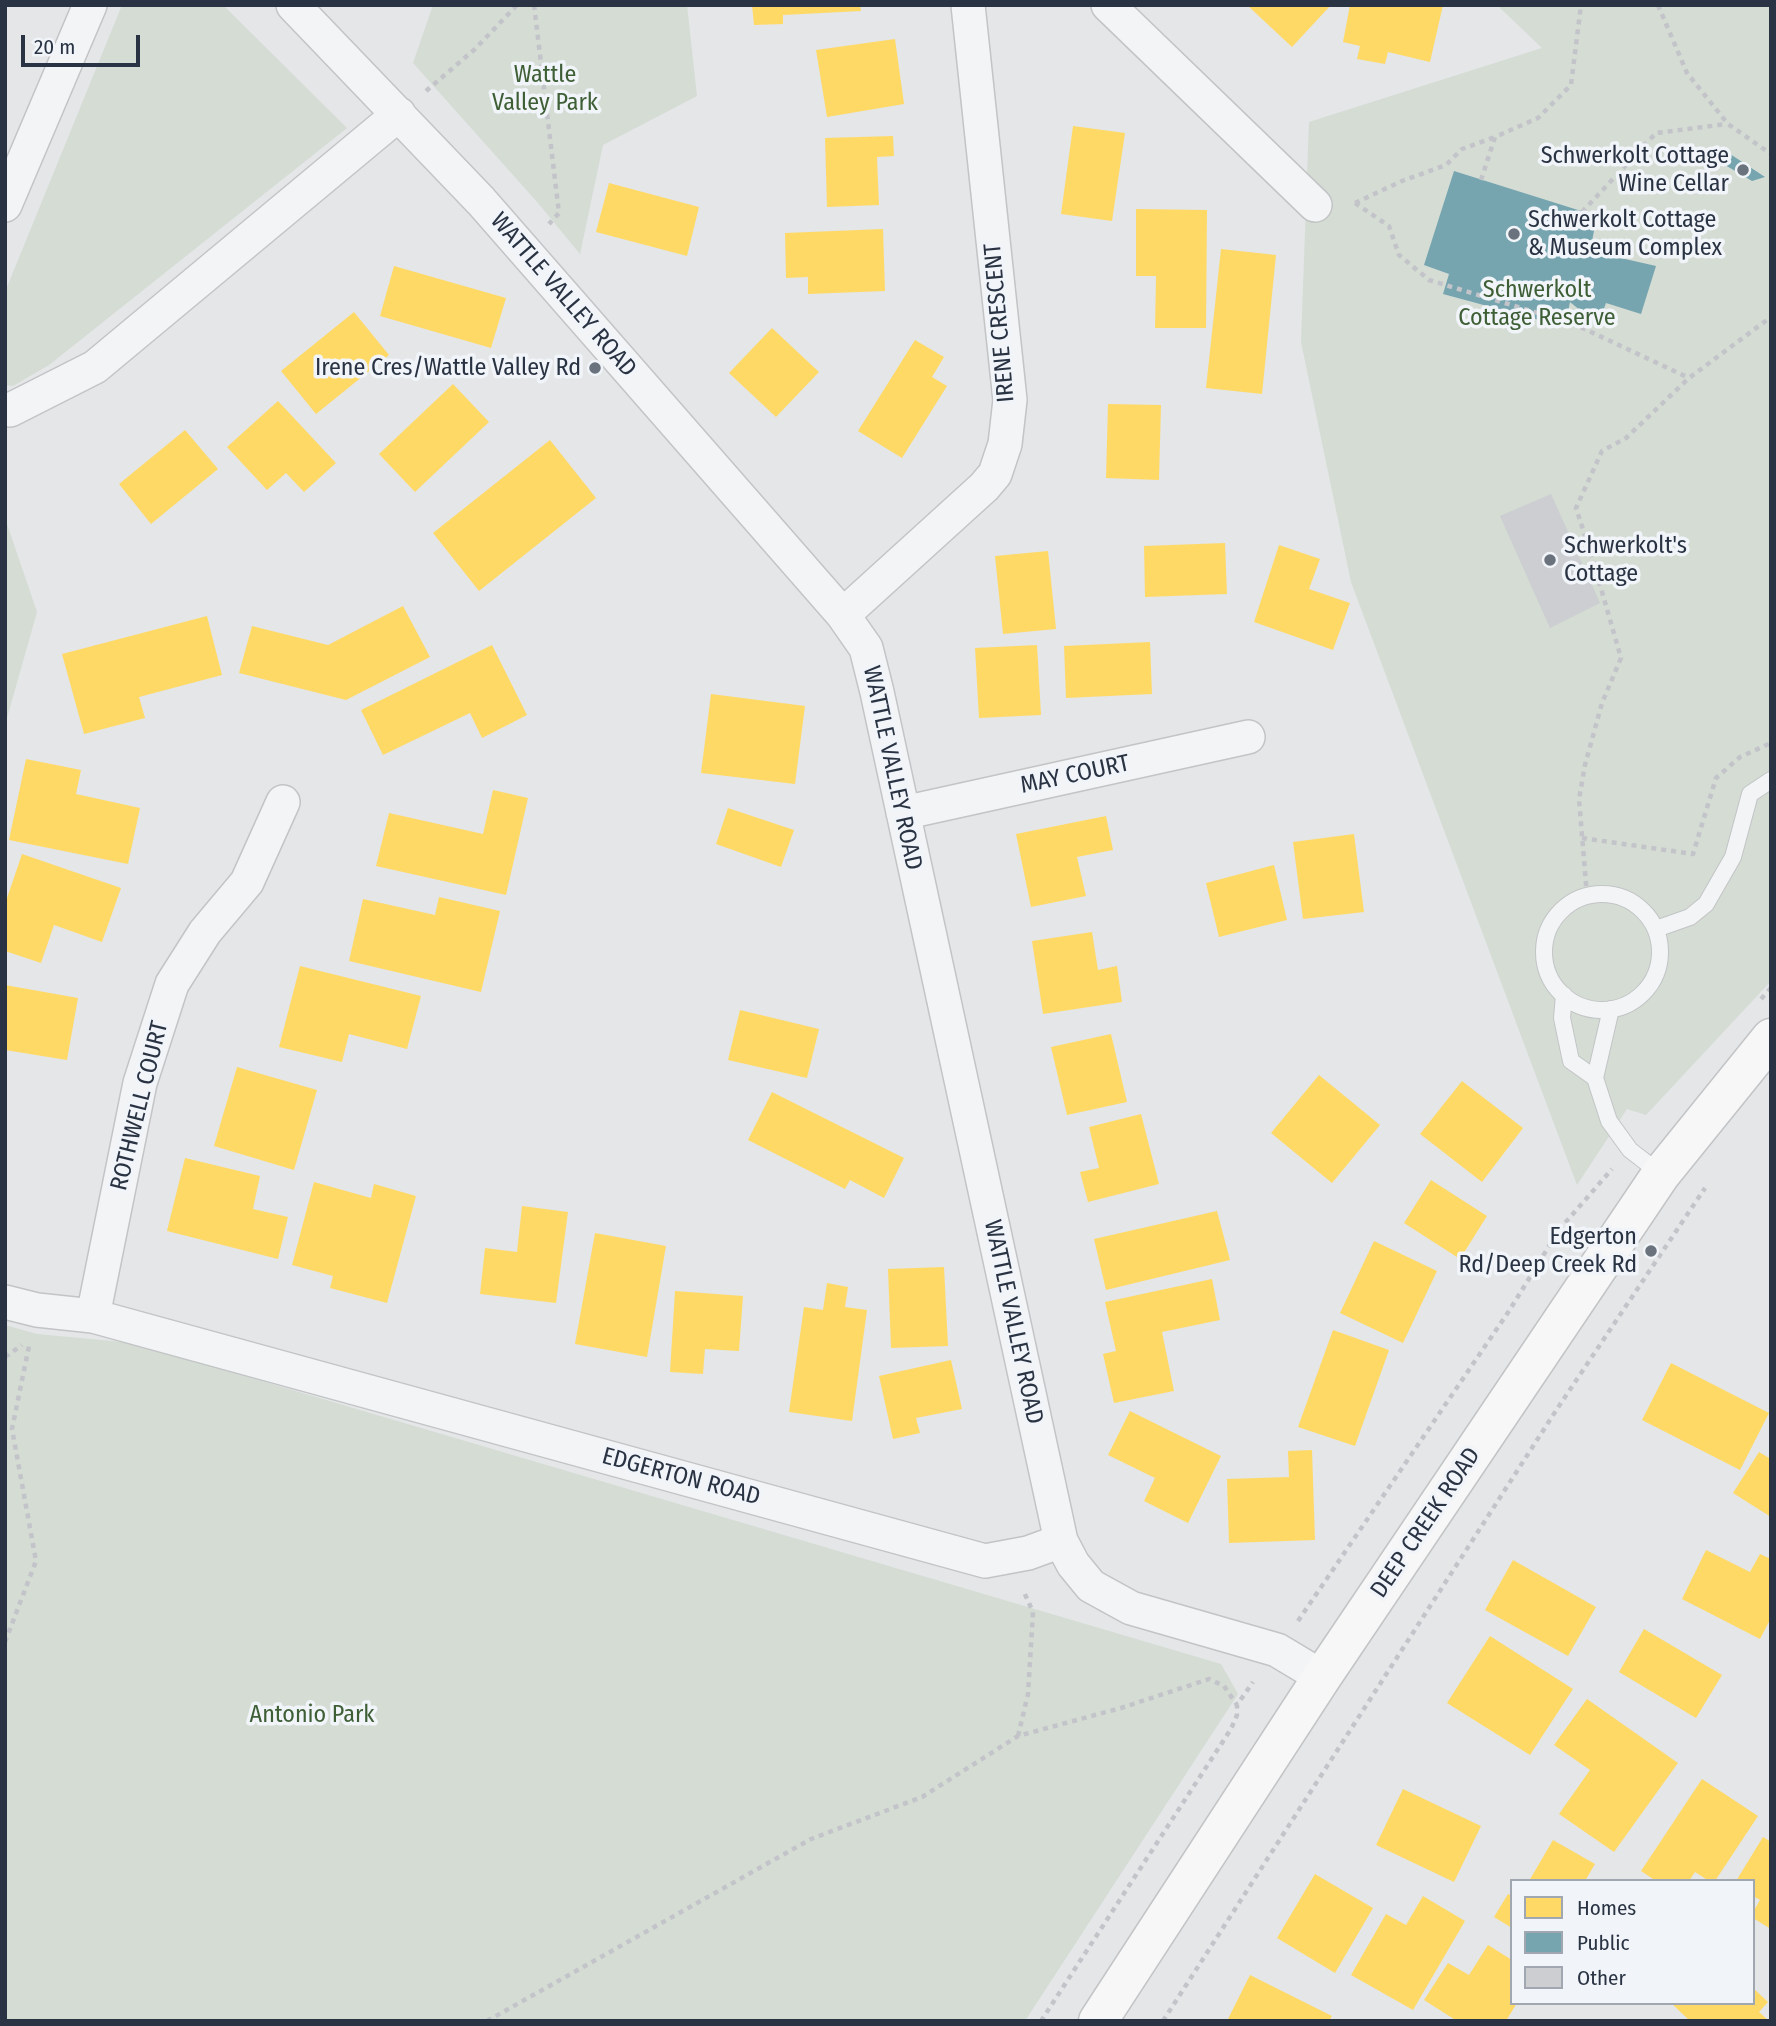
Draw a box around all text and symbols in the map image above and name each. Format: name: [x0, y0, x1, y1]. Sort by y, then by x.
scale bar: [24, 21, 144, 65]
text: 20 m: [34, 34, 75, 60]
park label: Wattle Valley Park: [492, 61, 598, 117]
place label: Schwerkolt Cottage Wine Cellar: [1541, 142, 1729, 198]
marker: Schwerkolt Cottage Wine Cellar: [1735, 162, 1751, 178]
place label: Schwerkolt Cottage & Museum Complex: [1528, 206, 1722, 262]
street label: WATTLE VALLEY ROAD: [484, 207, 642, 383]
marker: Schwerkolt Cottage & Museum Complex: [1506, 226, 1522, 242]
street label: IRENE CRESCENT: [979, 242, 1021, 404]
park label: Schwerkolt Cottage Reserve: [1458, 276, 1616, 332]
place label: Irene Cres/Wattle Valley Rd: [315, 354, 581, 382]
marker: Irene Cres/Wattle Valley Rd: [587, 360, 603, 376]
place label: Schwerkolt's Cottage: [1564, 532, 1687, 588]
marker: Schwerkolt's Cottage: [1542, 552, 1558, 568]
street label: WATTLE VALLEY ROAD: [856, 663, 928, 873]
street label: MAY COURT: [1018, 749, 1132, 801]
street label: ROTHWELL COURT: [105, 1018, 175, 1194]
street label: WATTLE VALLEY ROAD: [977, 1217, 1049, 1427]
place label: Edgerton Rd/Deep Creek Rd: [1458, 1223, 1637, 1279]
marker: Edgerton Rd/Deep Creek Rd: [1643, 1243, 1659, 1259]
street label: EDGERTON ROAD: [599, 1442, 763, 1512]
street label: DEEP CREEK ROAD: [1365, 1442, 1487, 1604]
park label: Antonio Park: [250, 1701, 374, 1729]
legend: [1510, 1879, 1755, 2005]
text: Homes: [1577, 1895, 1636, 1921]
text: Public: [1577, 1930, 1629, 1956]
text: Other: [1577, 1965, 1626, 1991]

